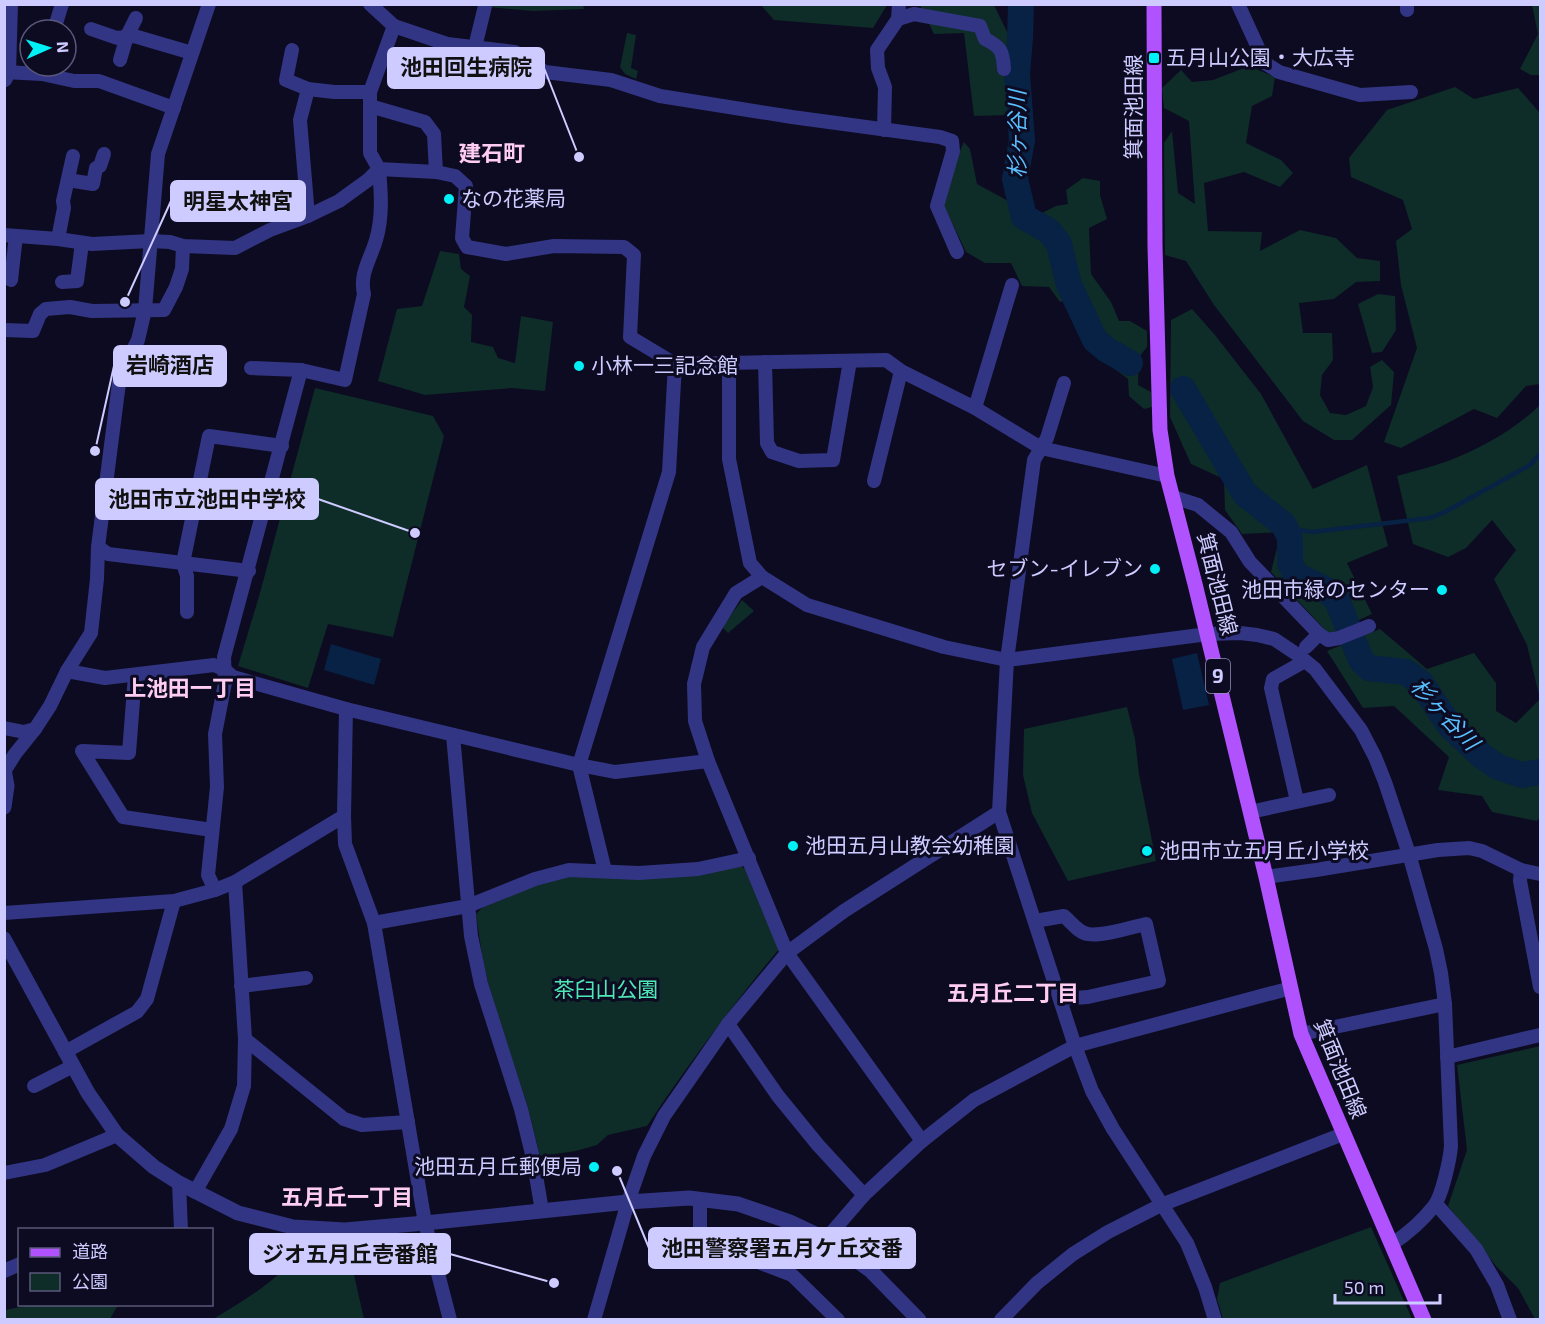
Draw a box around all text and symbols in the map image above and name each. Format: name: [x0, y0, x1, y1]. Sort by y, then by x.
north arrow: [18, 18, 78, 78]
text: N: [54, 41, 73, 53]
place label: 五月山公園・大広寺: [1166, 44, 1355, 69]
callout: 池田回生病院: [388, 48, 544, 88]
marker: 五月山公園・大広寺: [1147, 51, 1161, 65]
text: 池田回生病院: [400, 53, 532, 79]
street label: 箕面池田線: [1120, 55, 1145, 160]
water label: 杉ヶ谷川: [1003, 88, 1029, 178]
district label: 建石町: [459, 139, 525, 165]
callout: 明星太神宮: [171, 181, 305, 221]
place label: なの花薬局: [461, 185, 566, 210]
text: 明星太神宮: [183, 187, 293, 213]
marker: なの花薬局: [442, 192, 456, 206]
callout: 岩崎酒店: [114, 346, 226, 386]
text: 岩崎酒店: [126, 351, 214, 377]
place label: 小林一三記念館: [591, 352, 738, 377]
marker: 小林一三記念館: [572, 359, 586, 373]
callout: 池田市立池田中学校: [96, 479, 318, 519]
text: 池田市立池田中学校: [108, 485, 306, 511]
street label: 箕面池田線: [1194, 530, 1243, 638]
place label: セブン-イレブン: [987, 555, 1143, 580]
marker: セブン-イレブン: [1148, 562, 1162, 576]
place label: 池田市緑のセンター: [1241, 576, 1430, 601]
marker: 池田市緑のセンター: [1435, 583, 1449, 597]
road number: 9: [1206, 659, 1230, 693]
water label: 杉ヶ谷川: [1406, 672, 1487, 756]
district label: 上池田一丁目: [124, 674, 256, 700]
place label: 池田五月山教会幼稚園: [805, 832, 1015, 857]
place label: 池田市立五月丘小学校: [1159, 837, 1369, 862]
marker: 池田五月山教会幼稚園: [786, 839, 800, 853]
marker: 池田市立五月丘小学校: [1140, 844, 1154, 858]
park label: 茶臼山公園: [554, 976, 659, 1001]
district label: 五月丘二丁目: [947, 979, 1079, 1005]
street label: 箕面池田線: [1310, 1015, 1373, 1122]
place label: 池田五月丘郵便局: [414, 1153, 582, 1178]
marker: 池田五月丘郵便局: [587, 1160, 601, 1174]
district label: 五月丘一丁目: [281, 1183, 413, 1209]
legend: [18, 1228, 213, 1306]
callout: 池田警察署五月ケ丘交番: [649, 1228, 915, 1268]
callout: ジオ五月丘壱番館: [250, 1234, 450, 1274]
text: 池田警察署五月ケ丘交番: [661, 1234, 903, 1260]
text: 道路: [72, 1240, 108, 1262]
text: ジオ五月丘壱番館: [262, 1240, 438, 1266]
scale bar: [1335, 1267, 1440, 1305]
text: 公園: [72, 1270, 108, 1292]
text: 50 m: [1344, 1276, 1384, 1298]

